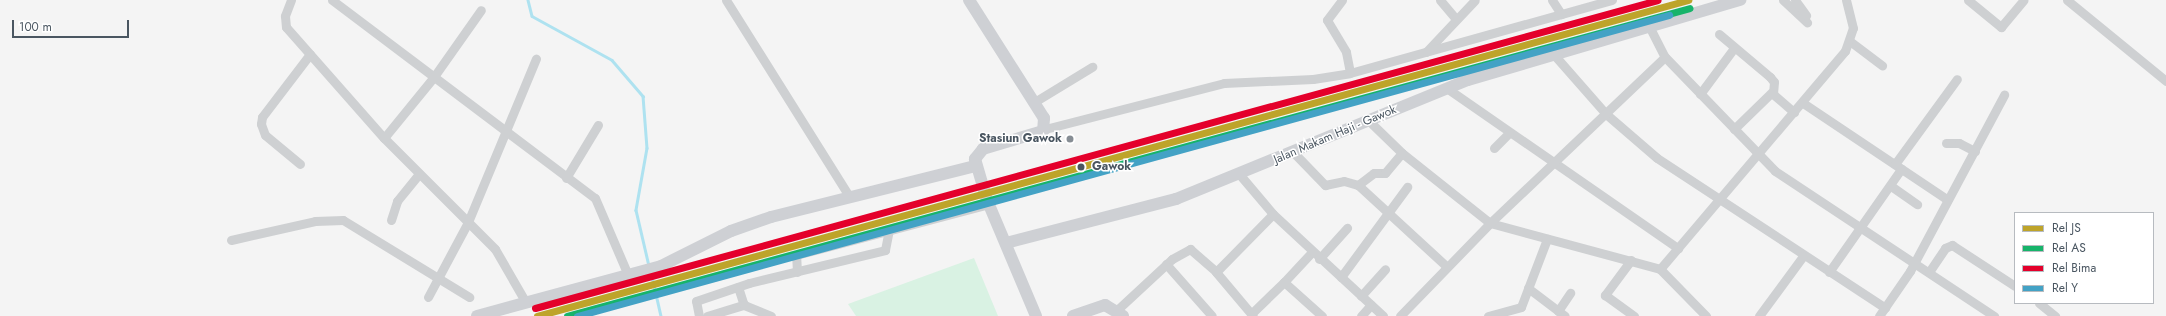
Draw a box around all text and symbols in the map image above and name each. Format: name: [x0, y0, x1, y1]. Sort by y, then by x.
scale bar: [14, 12, 131, 38]
text: 100 m: [19, 18, 52, 36]
street label: Jalan Makam Haji - Gawok: [1272, 103, 1398, 167]
place label: Stasiun Gawok: [979, 132, 1062, 146]
marker: Stasiun Gawok: [1065, 134, 1075, 144]
marker: Gawok: [1074, 160, 1088, 174]
place label: Gawok: [1092, 160, 1131, 174]
legend: [2014, 212, 2154, 304]
text: Rel JS: [2052, 219, 2081, 237]
text: Rel AS: [2052, 239, 2086, 257]
text: Rel Bima: [2052, 259, 2096, 277]
text: Rel Y: [2052, 279, 2078, 297]

